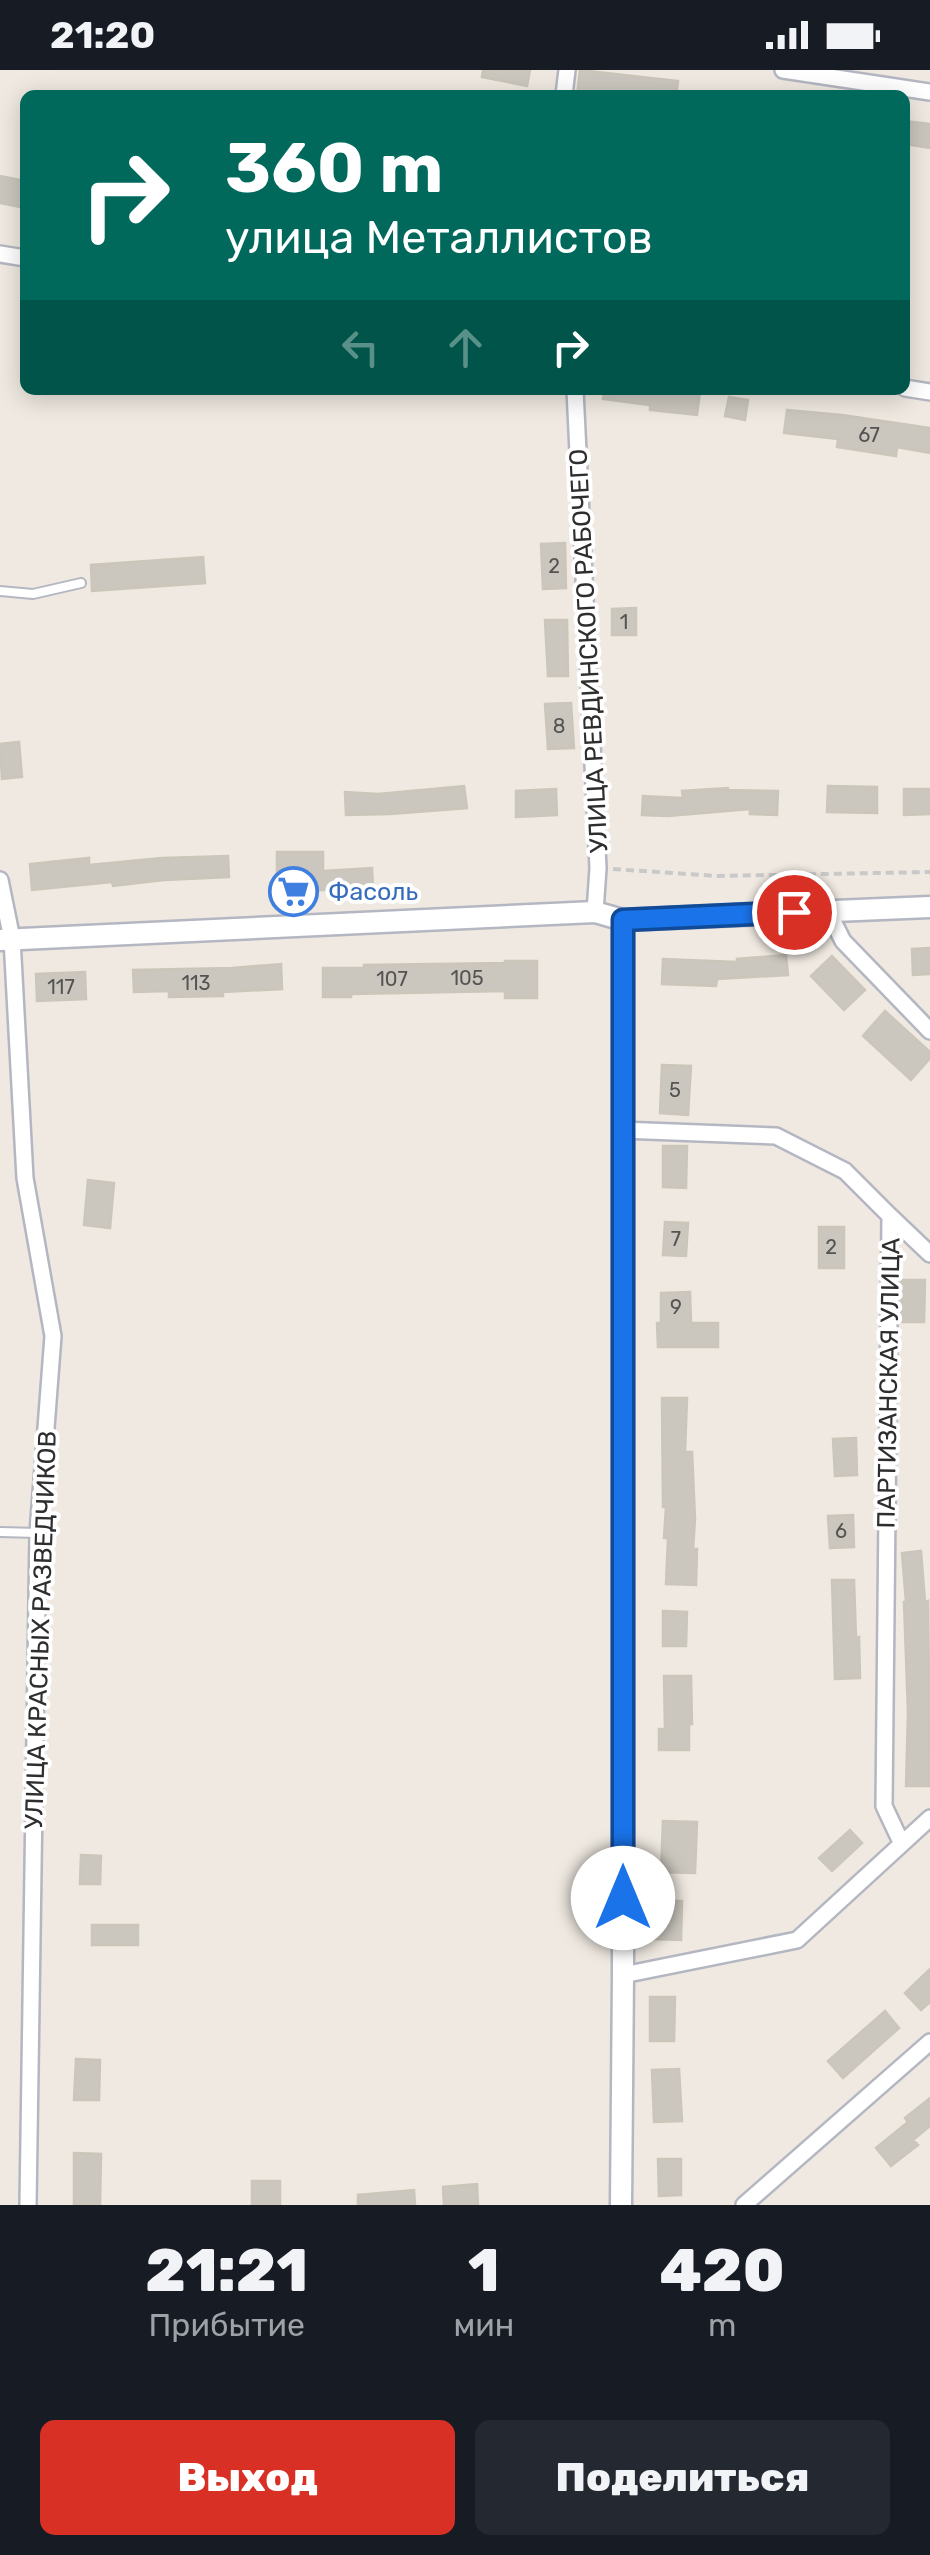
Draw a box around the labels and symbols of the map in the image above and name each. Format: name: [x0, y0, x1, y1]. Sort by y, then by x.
house number: 67: [858, 423, 880, 447]
street label: УЛИЦА РЕВДИНСКОГО РАБОЧЕГО: [563, 448, 614, 854]
house number: 2: [548, 554, 560, 578]
house number: 1: [620, 610, 628, 634]
house number: 8: [553, 714, 565, 738]
supermarket icon: Фасоль: [267, 865, 319, 917]
pin: [752, 870, 837, 955]
place label: Фасоль: [328, 877, 418, 906]
house number: 105: [450, 966, 484, 990]
house number: 107: [376, 967, 408, 991]
house number: 113: [181, 971, 211, 995]
house number: 117: [47, 975, 75, 999]
house number: 5: [669, 1078, 681, 1102]
house number: 7: [671, 1227, 681, 1251]
house number: 2: [825, 1235, 837, 1259]
street label: ПАРТИЗАНСКАЯ УЛИЦА: [871, 1237, 906, 1529]
house number: 9: [670, 1295, 682, 1319]
street label: УЛИЦА КРАСНЫХ РАЗВЕДЧИКОВ: [19, 1430, 62, 1830]
house number: 6: [835, 1519, 847, 1543]
position arrow: [571, 1846, 675, 1950]

